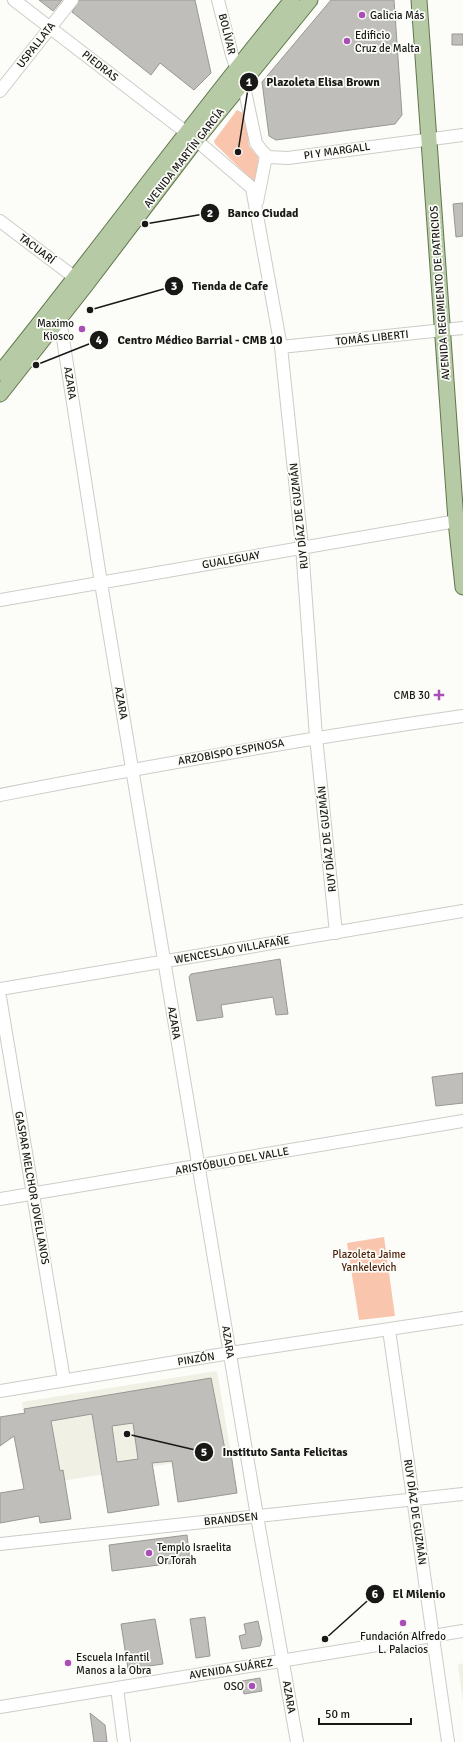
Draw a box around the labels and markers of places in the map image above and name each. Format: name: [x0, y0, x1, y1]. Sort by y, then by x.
place label: Galicia Más: [370, 9, 425, 22]
marker: Galicia Más: [357, 10, 367, 20]
place label: Edificio Cruz de Malta: [355, 29, 420, 55]
marker: Edificio Cruz de Malta: [342, 36, 352, 46]
callout: Plazoleta Elisa Brown: [239, 70, 388, 94]
callout: Banco Ciudad: [200, 201, 307, 225]
callout: Tienda de Cafe: [164, 274, 277, 298]
place label: Maximo Kiosco: [37, 317, 74, 343]
marker: Maximo Kiosco: [77, 324, 87, 334]
callout: Centro Médico Barrial - CMB 10: [89, 328, 291, 352]
place label: CMB 30: [394, 689, 430, 702]
marker: CMB 30: [433, 689, 445, 701]
callout: Instituto Santa Felicitas: [194, 1440, 356, 1464]
place label: Templo Israelita Or Torah: [157, 1541, 232, 1567]
marker: Templo Israelita Or Torah: [144, 1548, 154, 1558]
callout: El Milenio: [365, 1582, 453, 1606]
marker: Fundación Alfredo L. Palacios: [398, 1618, 408, 1628]
place label: Fundación Alfredo L. Palacios: [360, 1630, 446, 1656]
place label: Escuela Infantil Manos a la Obra: [76, 1651, 152, 1677]
marker: Escuela Infantil Manos a la Obra: [63, 1658, 73, 1668]
place label: OSO: [223, 1680, 244, 1693]
marker: OSO: [247, 1681, 257, 1691]

